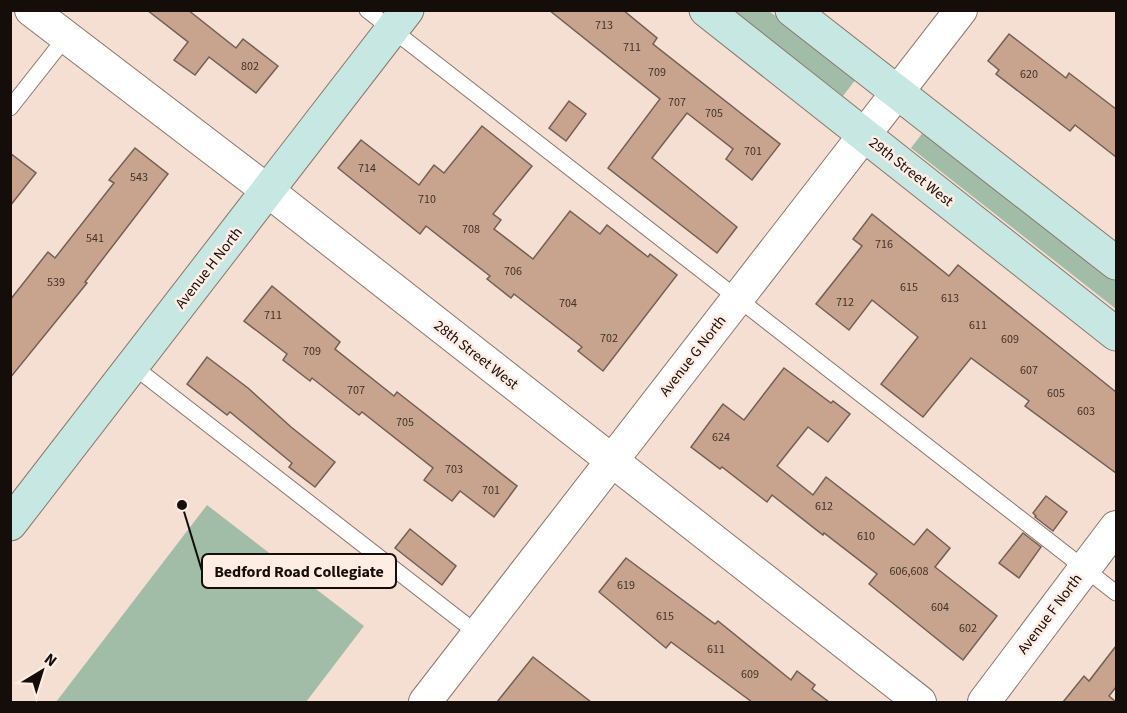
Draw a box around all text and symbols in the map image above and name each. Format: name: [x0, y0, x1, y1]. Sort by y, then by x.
house number: 713: [595, 17, 613, 34]
house number: 711: [623, 39, 641, 56]
house number: 802: [241, 58, 259, 75]
house number: 709: [648, 64, 666, 81]
house number: 620: [1020, 66, 1038, 83]
house number: 707: [668, 94, 686, 111]
house number: 705: [705, 105, 723, 122]
street label: 29th Street West: [864, 132, 958, 212]
house number: 701: [744, 143, 762, 160]
house number: 714: [358, 160, 376, 177]
house number: 543: [130, 169, 148, 186]
house number: 710: [418, 191, 436, 208]
house number: 708: [462, 221, 480, 238]
street label: Avenue H North: [170, 223, 248, 313]
house number: 541: [86, 230, 104, 247]
house number: 716: [875, 236, 893, 253]
house number: 706: [504, 263, 522, 280]
house number: 539: [47, 274, 65, 291]
house number: 615: [900, 279, 918, 296]
house number: 613: [941, 290, 959, 307]
house number: 712: [836, 294, 854, 311]
house number: 704: [559, 295, 577, 312]
house number: 711: [264, 307, 282, 324]
street label: Avenue G North: [655, 311, 731, 401]
street label: 28th Street West: [429, 315, 523, 395]
house number: 611: [969, 317, 987, 334]
house number: 702: [600, 330, 618, 347]
house number: 609: [1001, 331, 1019, 348]
house number: 709: [303, 343, 321, 360]
house number: 607: [1020, 362, 1038, 379]
house number: 707: [347, 382, 365, 399]
house number: 605: [1047, 385, 1065, 402]
house number: 603: [1077, 403, 1095, 420]
house number: 705: [396, 414, 414, 431]
house number: 624: [712, 429, 730, 446]
house number: 703: [445, 461, 463, 478]
house number: 701: [482, 482, 500, 499]
house number: 612: [815, 498, 833, 515]
house number: 610: [857, 528, 875, 545]
callout: Bedford Road Collegiate: [202, 554, 396, 588]
text: Bedford Road Collegiate: [214, 561, 384, 583]
house number: 606,608: [890, 563, 928, 580]
street label: Avenue F North: [1013, 569, 1087, 659]
house number: 619: [617, 577, 635, 594]
house number: 604: [931, 599, 949, 616]
house number: 615: [656, 608, 674, 625]
house number: 602: [959, 620, 977, 637]
north arrow: [12, 641, 72, 701]
house number: 611: [707, 641, 725, 658]
text: N: [40, 648, 62, 672]
house number: 609: [741, 666, 759, 683]

